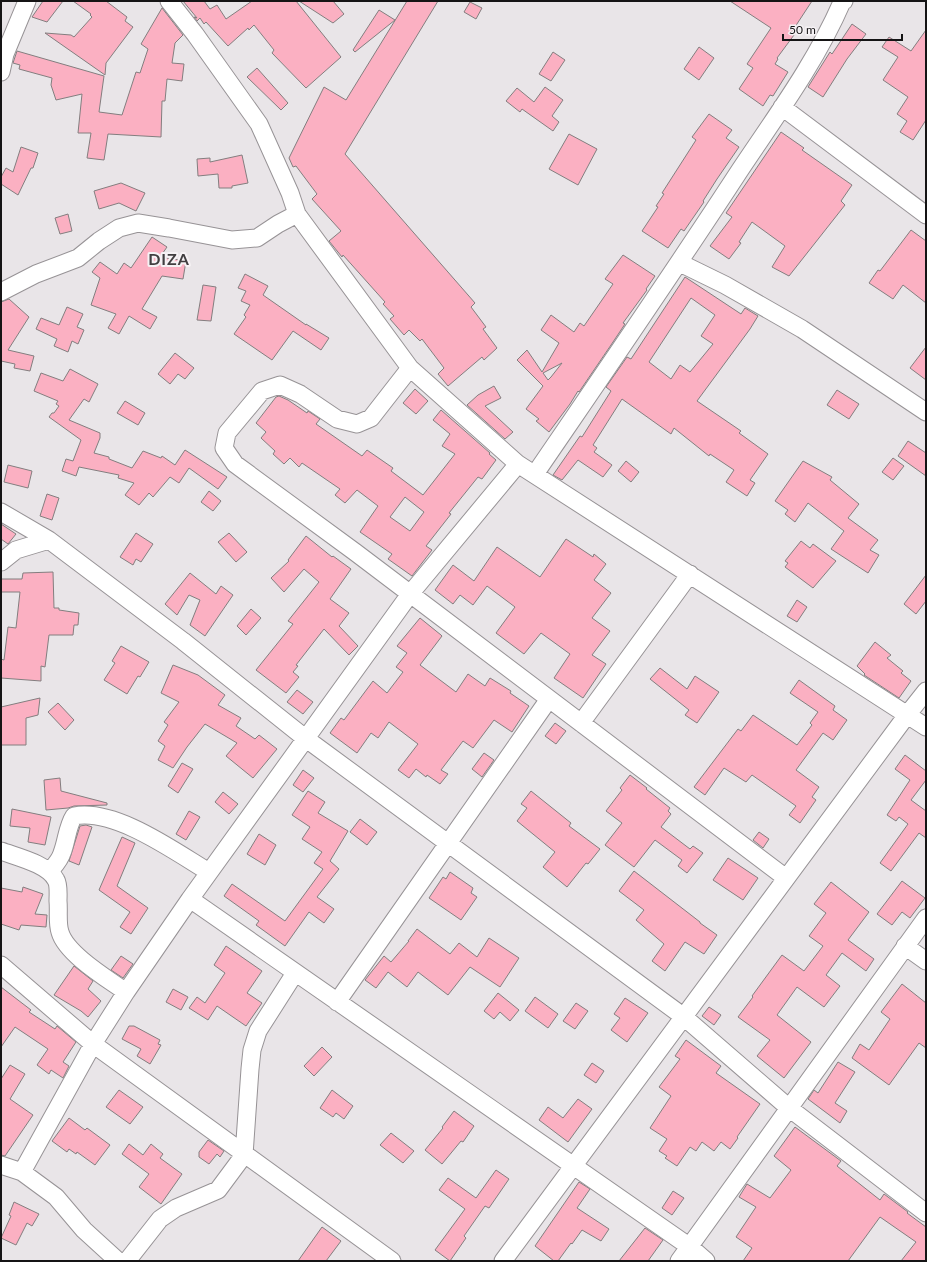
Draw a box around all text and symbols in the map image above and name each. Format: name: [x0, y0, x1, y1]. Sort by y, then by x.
scale bar: [783, 16, 902, 42]
text: 50 m: [789, 22, 816, 37]
district label: DIZA: [148, 249, 190, 268]

